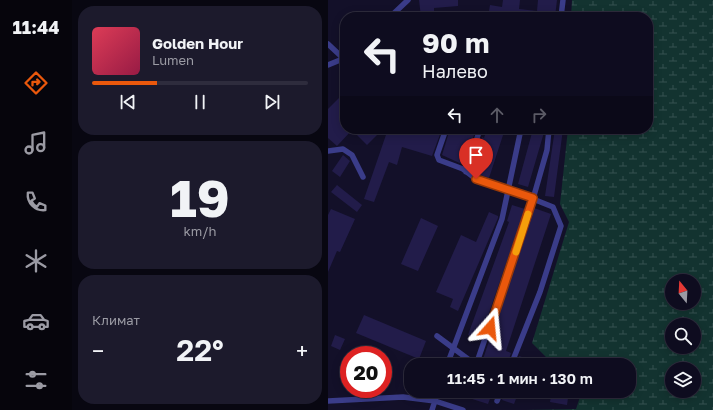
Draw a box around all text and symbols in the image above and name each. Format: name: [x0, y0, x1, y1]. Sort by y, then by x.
text: 11:44: [13, 16, 59, 38]
text: 90 m: [422, 26, 489, 59]
icon: left: [356, 28, 408, 80]
text: Golden Hour: [152, 34, 243, 52]
text: Lumen: [152, 52, 194, 68]
text: Налево: [422, 60, 488, 82]
icon: directions: [22, 69, 50, 97]
icon: previous: [117, 91, 139, 113]
icon: pause: [189, 91, 211, 113]
icon: next: [261, 91, 283, 113]
icon: left: [444, 104, 466, 126]
icon: ahead: [486, 104, 508, 126]
icon: right: [528, 104, 550, 126]
icon: music: [22, 129, 50, 157]
pin: [459, 138, 493, 179]
icon: arrive: [465, 144, 487, 166]
text: 19: [170, 166, 230, 228]
icon: phone: [22, 188, 50, 216]
text: km/h: [183, 223, 217, 239]
icon: climate: [22, 247, 50, 275]
north arrow: [665, 274, 701, 310]
map controls: [665, 274, 701, 398]
icon: car: [22, 307, 50, 335]
position arrow: [469, 307, 511, 349]
text: Климат: [92, 312, 140, 328]
button: search: [665, 318, 701, 354]
text: 22°: [176, 332, 224, 368]
text: −: [92, 337, 104, 364]
text: +: [296, 337, 308, 364]
speed limit sign: 20: [340, 346, 392, 398]
button: layers: [665, 362, 701, 398]
icon: filters: [22, 366, 50, 394]
text: 11:45 · 1 мин · 130 m: [447, 369, 593, 387]

